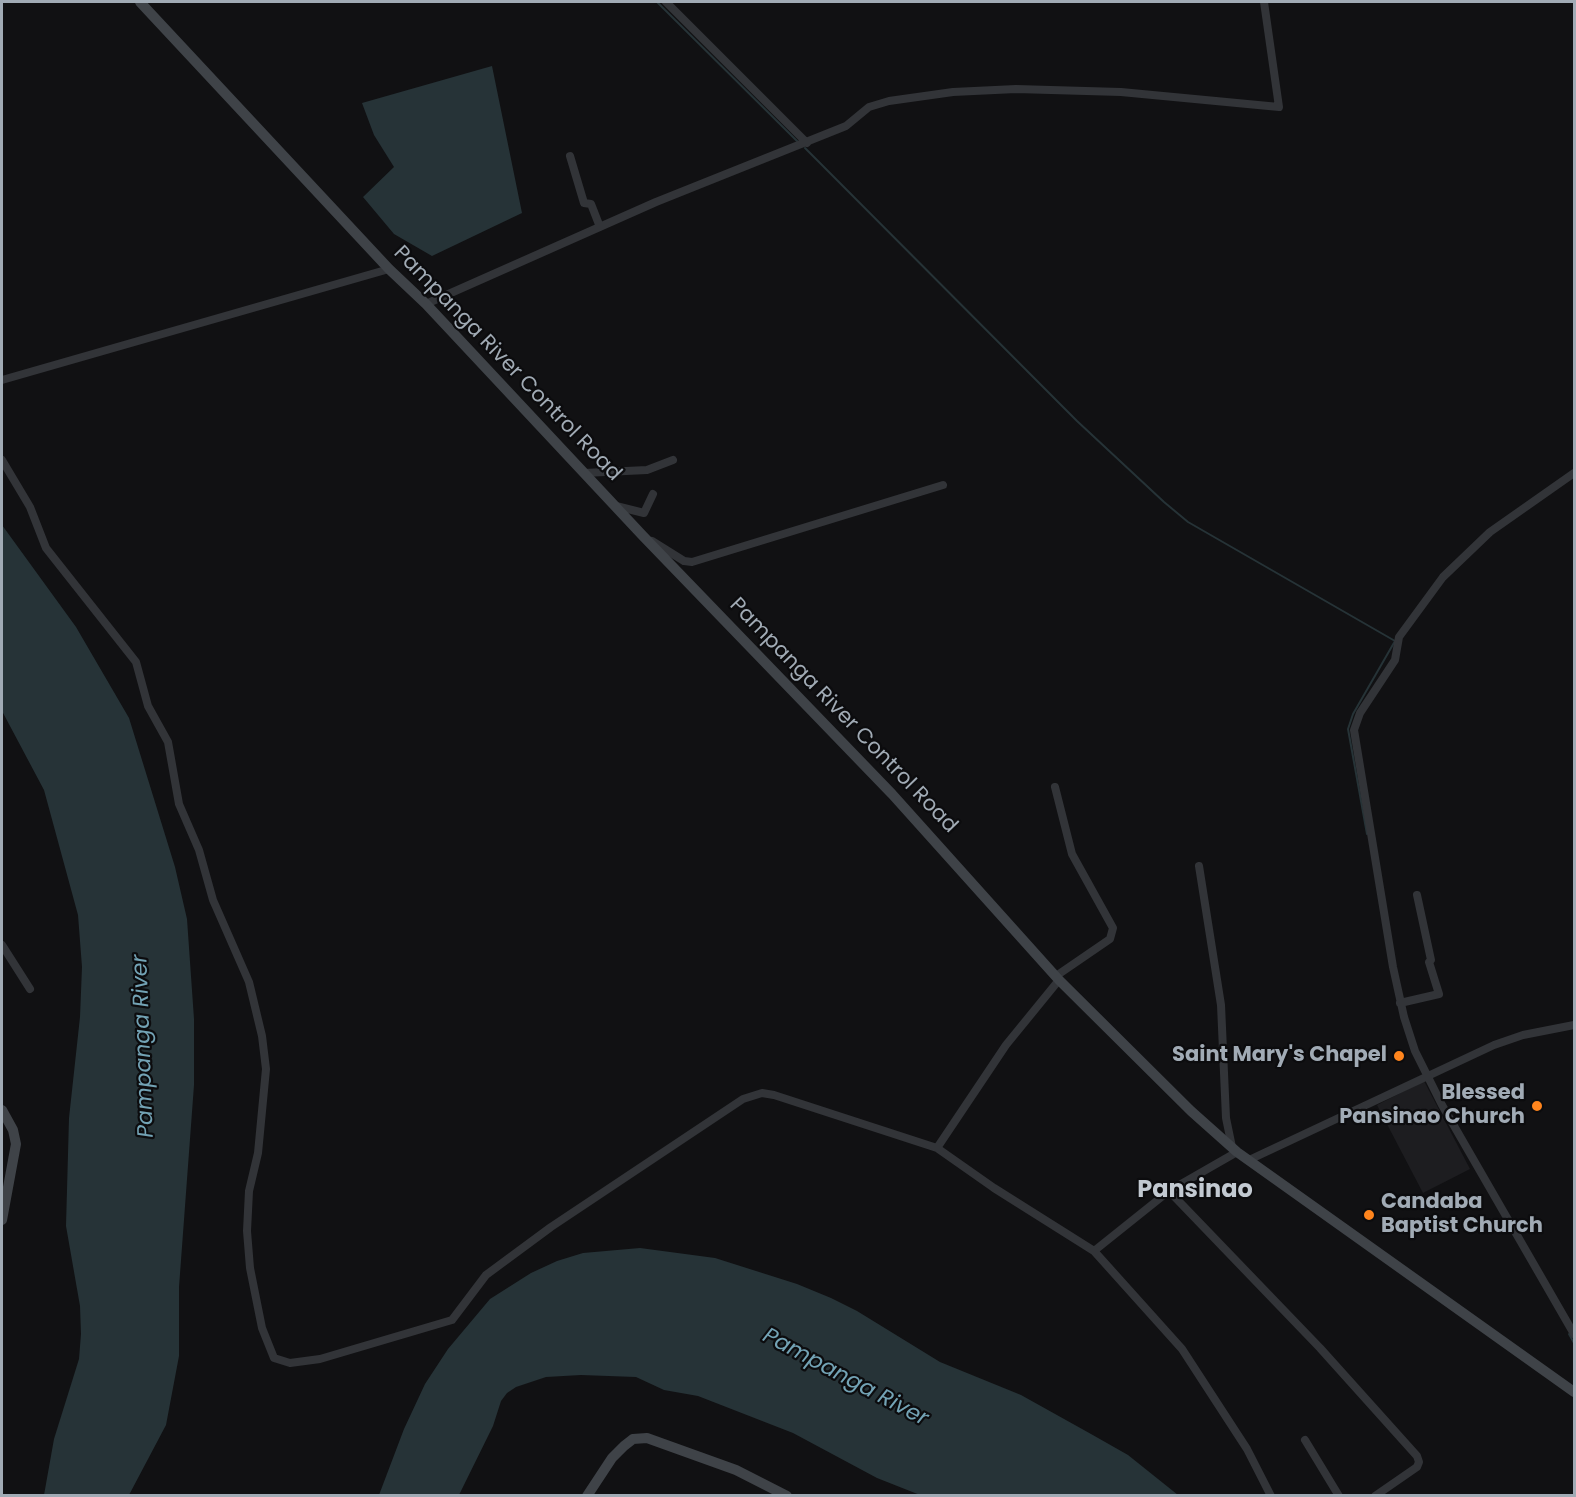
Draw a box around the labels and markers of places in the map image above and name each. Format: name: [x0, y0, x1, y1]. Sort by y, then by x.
place label: Saint Mary's Chapel: [1172, 1043, 1387, 1069]
marker: Saint Mary's Chapel: [1392, 1049, 1406, 1063]
place label: Blessed Pansinao Church: [1339, 1081, 1525, 1131]
marker: Blessed Pansinao Church: [1530, 1099, 1544, 1113]
place label: Candaba Baptist Church: [1381, 1190, 1543, 1240]
marker: Candaba Baptist Church: [1362, 1208, 1376, 1222]

